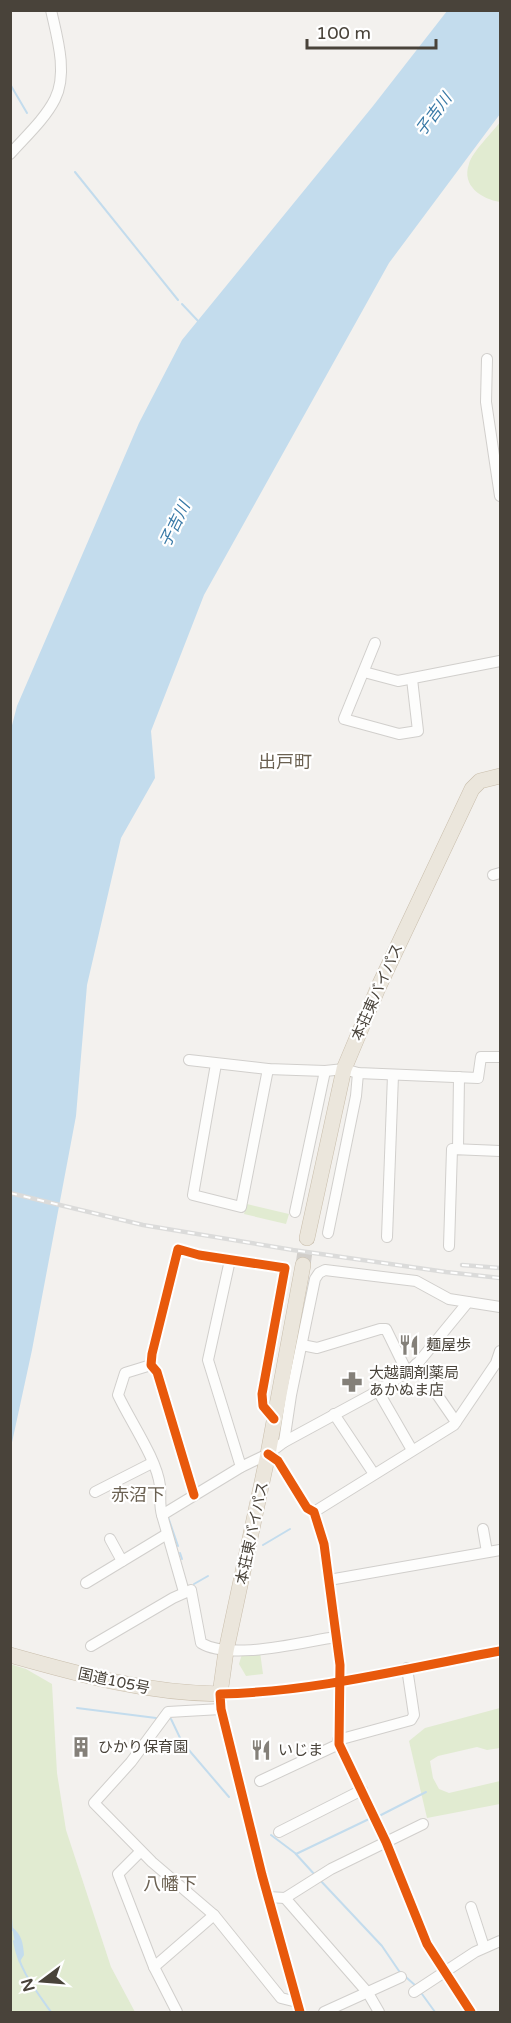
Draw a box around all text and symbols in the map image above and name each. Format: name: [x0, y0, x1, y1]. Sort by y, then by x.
scale bar: [307, 12, 436, 50]
text: 100 m: [316, 22, 371, 44]
water label: 子吉川: [411, 88, 457, 140]
water label: 子吉川: [155, 497, 195, 550]
district label: 出戸町: [258, 751, 312, 773]
street label: 本荘東バイパス: [347, 941, 407, 1043]
restaurant icon: 麺屋歩: [397, 1333, 421, 1357]
place label: 麺屋歩: [426, 1336, 471, 1354]
place label: 大越調剤薬局 あかぬま店: [369, 1364, 459, 1399]
pharmacy icon: 大越調剤薬局 あかぬま店: [340, 1370, 364, 1394]
street label: 本荘東バイパス: [232, 1480, 272, 1586]
district label: 赤沼下: [111, 1484, 165, 1506]
street label: 国道105号: [76, 1665, 152, 1697]
building icon: ひかり保育園: [69, 1735, 93, 1759]
place label: ひかり保育園: [98, 1738, 188, 1756]
restaurant icon: いじま: [249, 1738, 273, 1762]
place label: いじま: [278, 1741, 323, 1759]
district label: 八幡下: [143, 1873, 197, 1895]
north arrow: [12, 1951, 72, 2011]
text: N: [17, 1976, 40, 1994]

